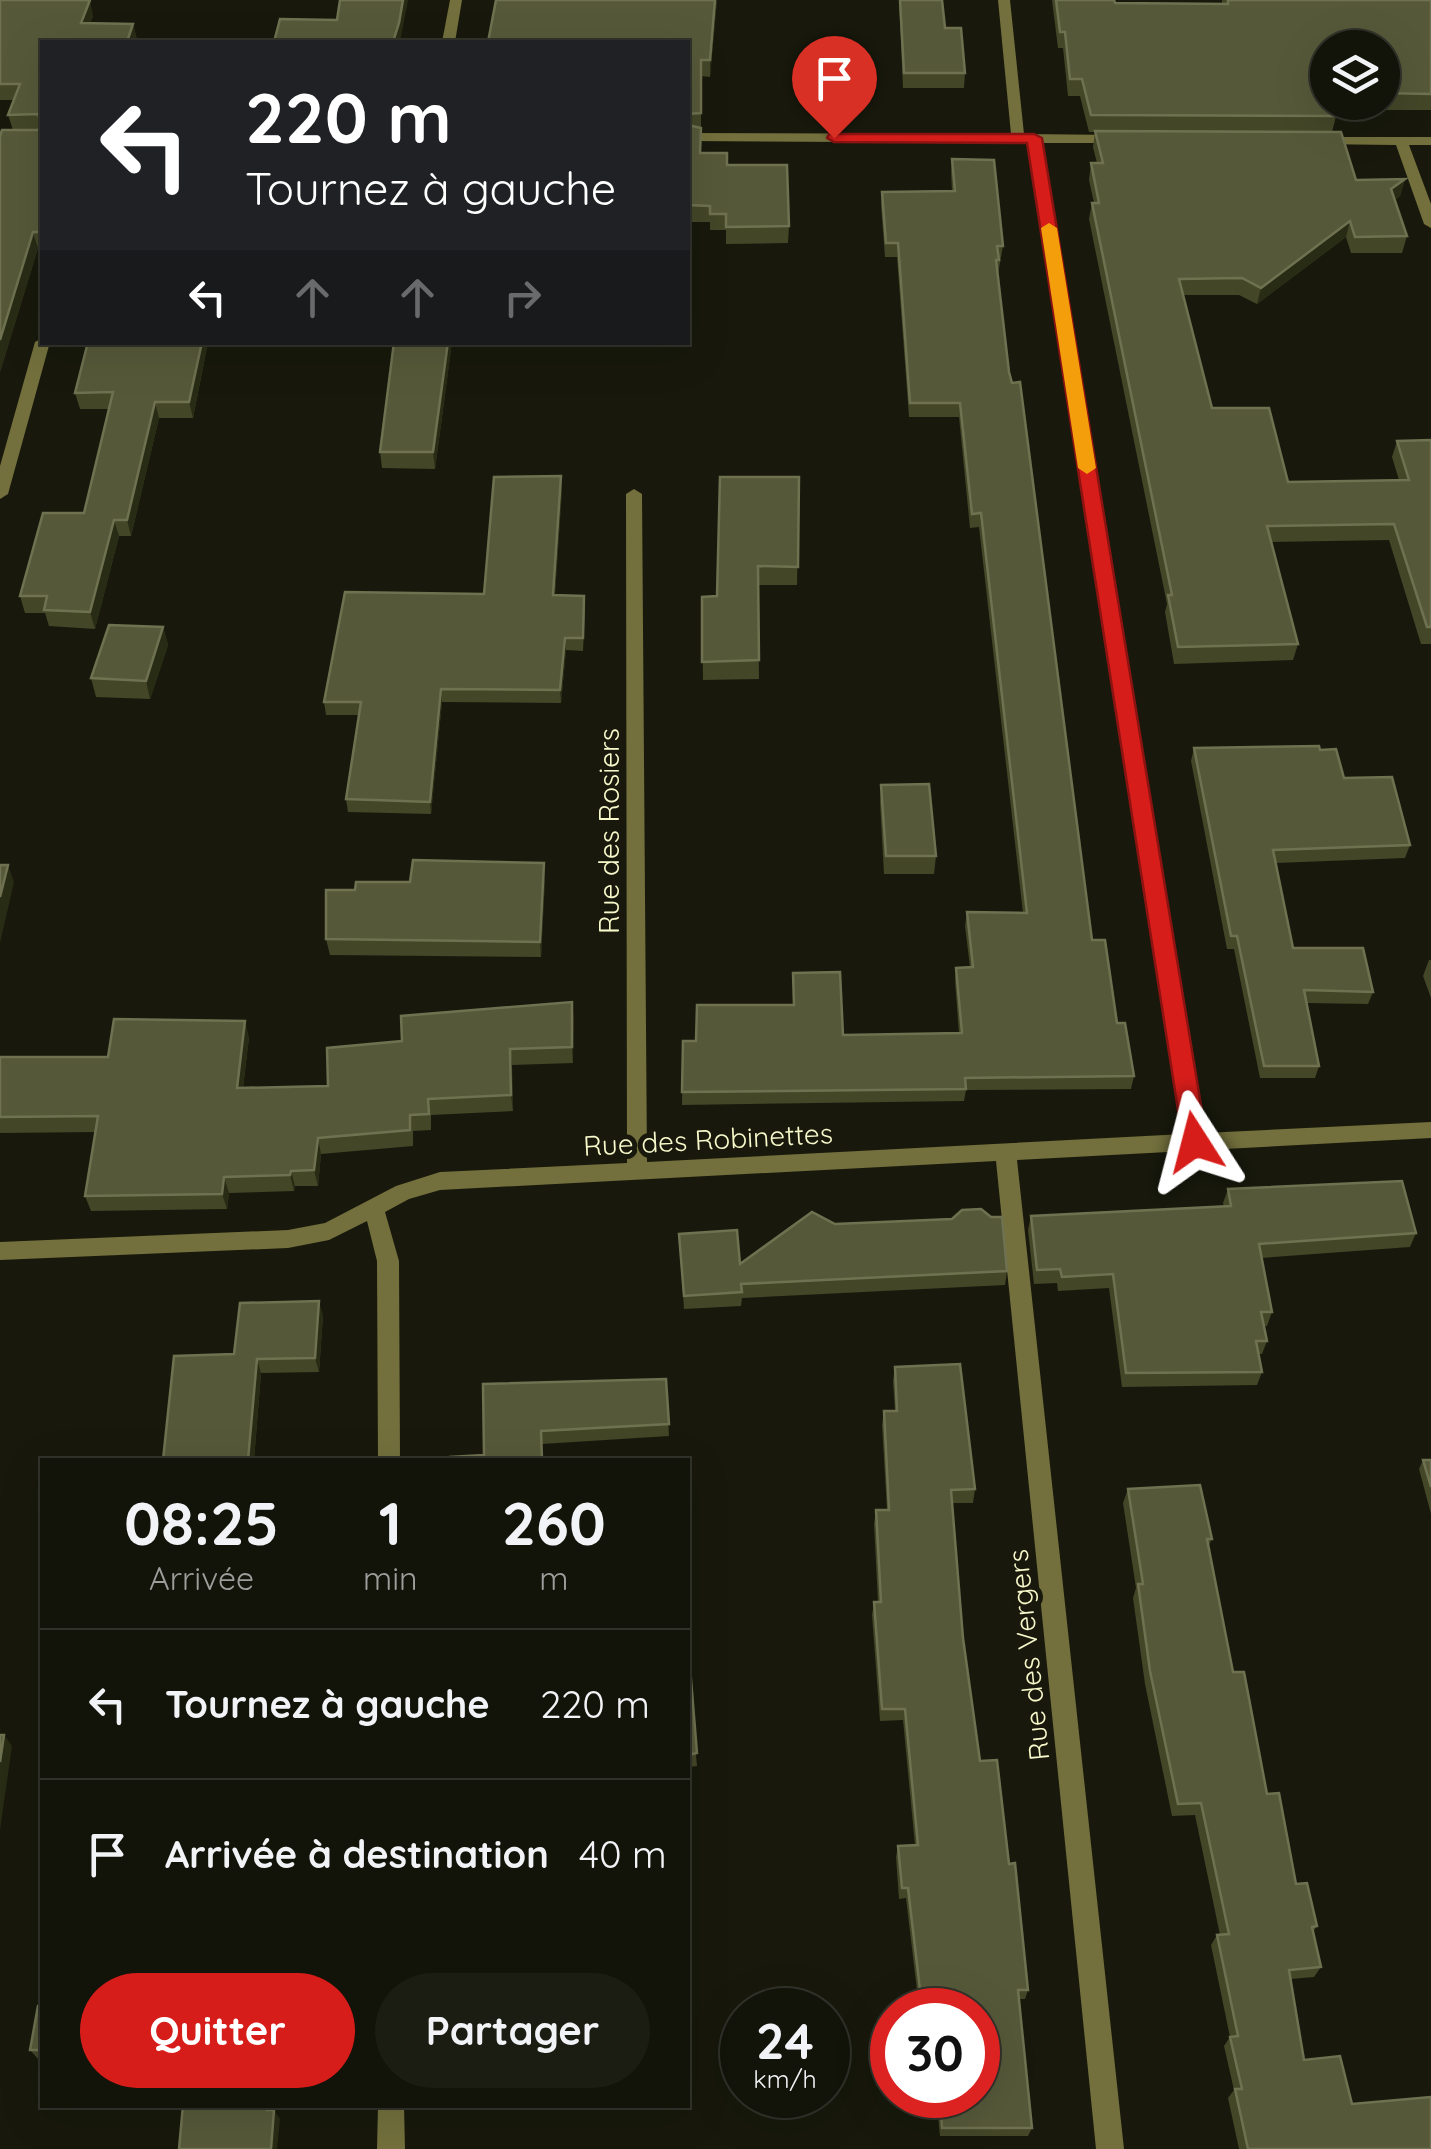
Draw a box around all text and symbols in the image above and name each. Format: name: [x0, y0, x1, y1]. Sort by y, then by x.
map controls: [1310, 30, 1400, 120]
button: layers: [1310, 30, 1400, 120]
pin: [792, 36, 877, 139]
icon: arrive: [807, 51, 862, 106]
text: 220 m: [245, 73, 452, 161]
icon: left: [80, 80, 210, 210]
text: Tournez à gauche: [245, 160, 616, 216]
icon: left: [180, 270, 235, 325]
icon: ahead: [285, 270, 340, 325]
icon: ahead: [390, 270, 445, 325]
icon: right: [495, 270, 550, 325]
street label: Rue des Rosiers: [591, 728, 626, 934]
position arrow: [1143, 1090, 1247, 1194]
street label: Rue des Robinettes: [582, 1115, 834, 1163]
text: 08:25: [124, 1485, 279, 1560]
text: 1: [379, 1485, 402, 1560]
text: 260: [502, 1485, 606, 1560]
street label: Rue des Vergers: [1000, 1548, 1056, 1762]
text: Arrivée: [149, 1558, 254, 1598]
text: min: [363, 1558, 418, 1598]
text: m: [539, 1558, 568, 1598]
icon: left: [80, 1677, 135, 1732]
text: Tournez à gauche: [165, 1680, 490, 1728]
text: 220 m: [540, 1680, 650, 1728]
icon: arrive: [80, 1827, 135, 1882]
text: Arrivée à destination: [165, 1830, 549, 1878]
text: 40 m: [579, 1830, 667, 1878]
button: Quitter: [80, 1973, 355, 2088]
button: Partager: [375, 1973, 650, 2088]
speed limit sign: 30: [870, 1988, 1000, 2118]
text: 24: [756, 2009, 814, 2072]
text: km/h: [753, 2063, 817, 2094]

